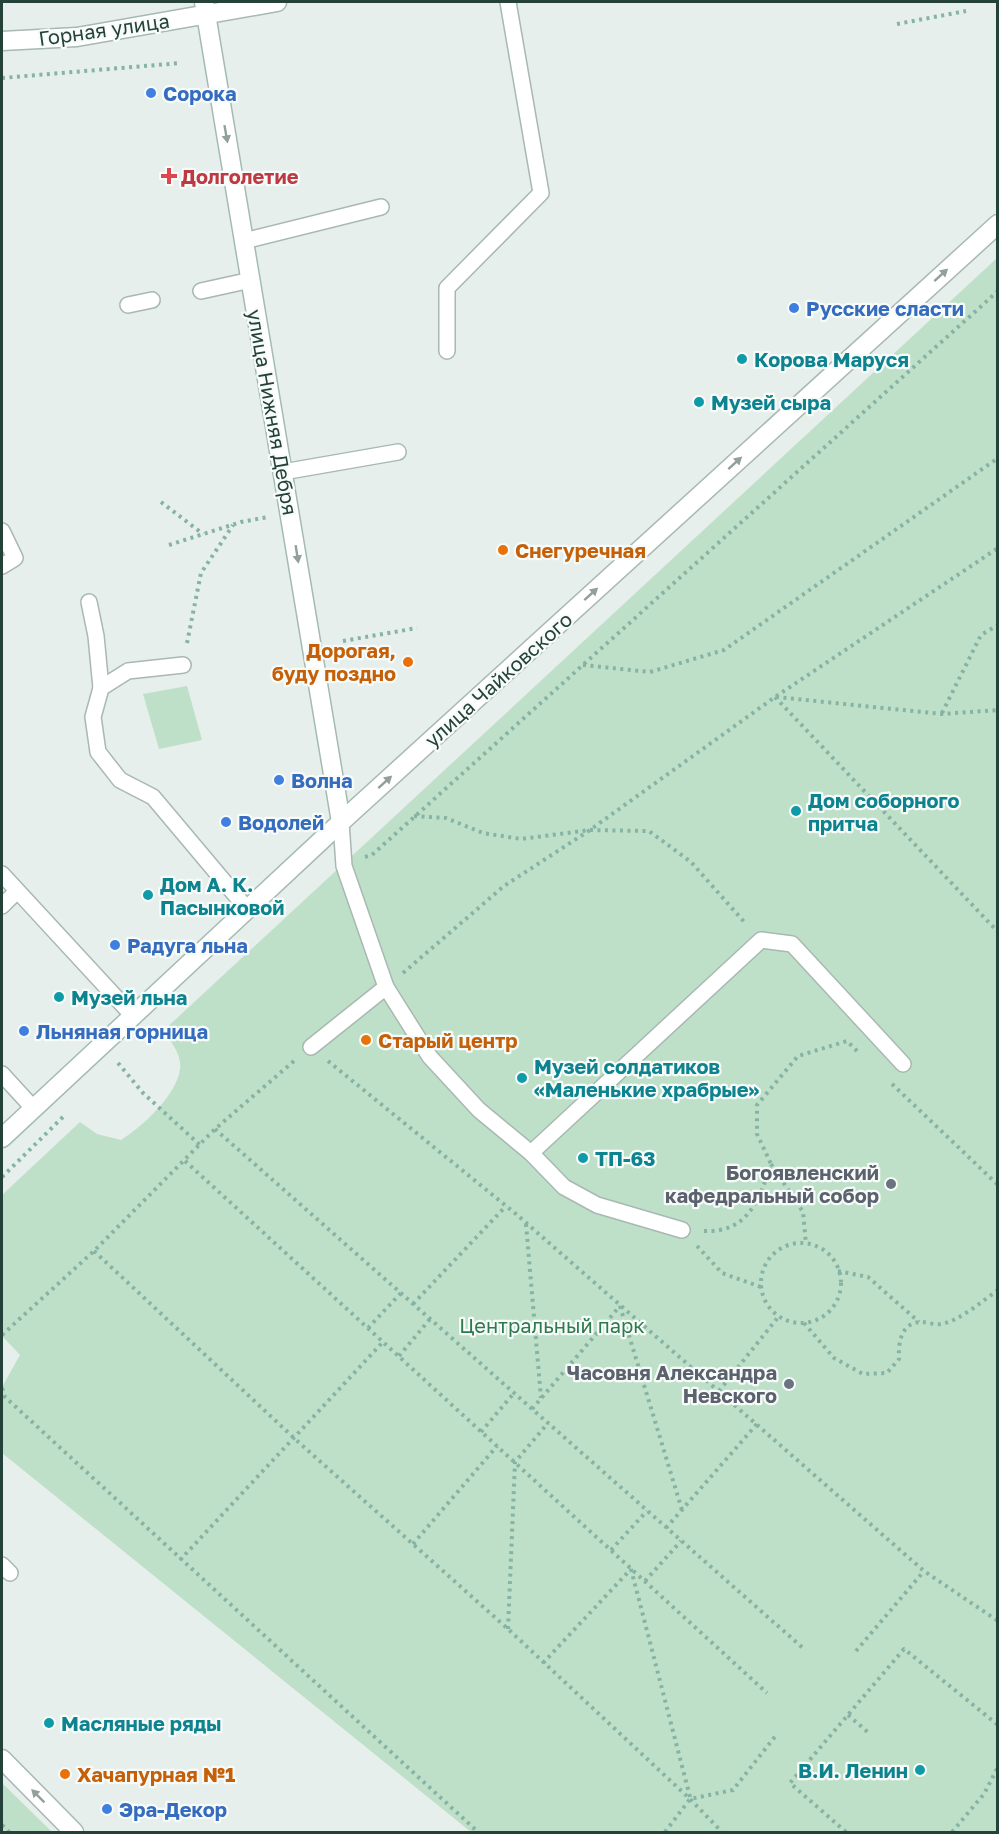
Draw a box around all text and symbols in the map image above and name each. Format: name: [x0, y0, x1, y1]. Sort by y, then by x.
street label: Горная улица: [37, 8, 171, 50]
place label: Сорока: [163, 81, 237, 105]
marker: Сорока: [144, 86, 158, 100]
one-way arrow: [222, 125, 231, 144]
place label: Долголетие: [181, 164, 299, 188]
marker: Долголетие: [162, 169, 176, 183]
one-way arrow: [934, 268, 949, 282]
place label: Русские сласти: [806, 296, 964, 320]
marker: Русские сласти: [787, 301, 801, 315]
street label: улица Нижняя Дебря: [243, 307, 303, 517]
place label: Корова Маруся: [754, 347, 909, 371]
marker: Корова Маруся: [735, 352, 749, 366]
place label: Музей сыра: [711, 390, 831, 414]
marker: Музей сыра: [692, 395, 706, 409]
one-way arrow: [727, 457, 742, 470]
place label: Снегуречная: [515, 538, 646, 562]
marker: Снегуречная: [496, 543, 510, 557]
one-way arrow: [292, 545, 301, 564]
one-way arrow: [584, 588, 598, 602]
street label: улица Чайковского: [419, 607, 577, 751]
place label: Дорогая, буду поздно: [272, 638, 396, 685]
marker: Дорогая, буду поздно: [401, 655, 415, 669]
place label: Волна: [291, 768, 353, 792]
marker: Волна: [272, 773, 286, 787]
one-way arrow: [377, 775, 392, 789]
place label: Дом соборного притча: [808, 788, 960, 835]
marker: Дом соборного притча: [789, 804, 803, 818]
place label: Водолей: [238, 810, 324, 834]
marker: Водолей: [219, 815, 233, 829]
place label: Дом А. К. Пасынковой: [160, 872, 285, 919]
marker: Дом А. К. Пасынковой: [141, 888, 155, 902]
place label: Радуга льна: [127, 933, 248, 957]
marker: Радуга льна: [108, 938, 122, 952]
place label: Музей льна: [71, 985, 187, 1009]
marker: Музей льна: [52, 990, 66, 1004]
place label: Льняная горница: [36, 1019, 208, 1043]
marker: Льняная горница: [17, 1024, 31, 1038]
place label: Старый центр: [378, 1028, 518, 1052]
marker: Старый центр: [359, 1033, 373, 1047]
place label: Музей солдатиков «Маленькие храбрые»: [534, 1054, 760, 1101]
marker: Музей солдатиков «Маленькие храбрые»: [515, 1071, 529, 1085]
place label: ТП-63: [595, 1146, 656, 1170]
marker: ТП-63: [576, 1151, 590, 1165]
place label: Богоявленский кафедральный собор: [665, 1160, 879, 1207]
marker: Богоявленский кафедральный собор: [884, 1177, 898, 1191]
park label: Центральный парк: [459, 1313, 645, 1337]
place label: Часовня Александра Невского: [566, 1360, 777, 1407]
marker: Часовня Александра Невского: [782, 1377, 796, 1391]
place label: Масляные ряды: [61, 1711, 221, 1735]
marker: Масляные ряды: [42, 1716, 56, 1730]
place label: В.И. Ленин: [798, 1758, 908, 1782]
place label: Хачапурная №1: [77, 1762, 235, 1786]
marker: В.И. Ленин: [913, 1763, 927, 1777]
marker: Хачапурная №1: [58, 1767, 72, 1781]
one-way arrow: [31, 1788, 45, 1803]
place label: Эра-Декор: [119, 1797, 227, 1821]
marker: Эра-Декор: [100, 1802, 114, 1816]

